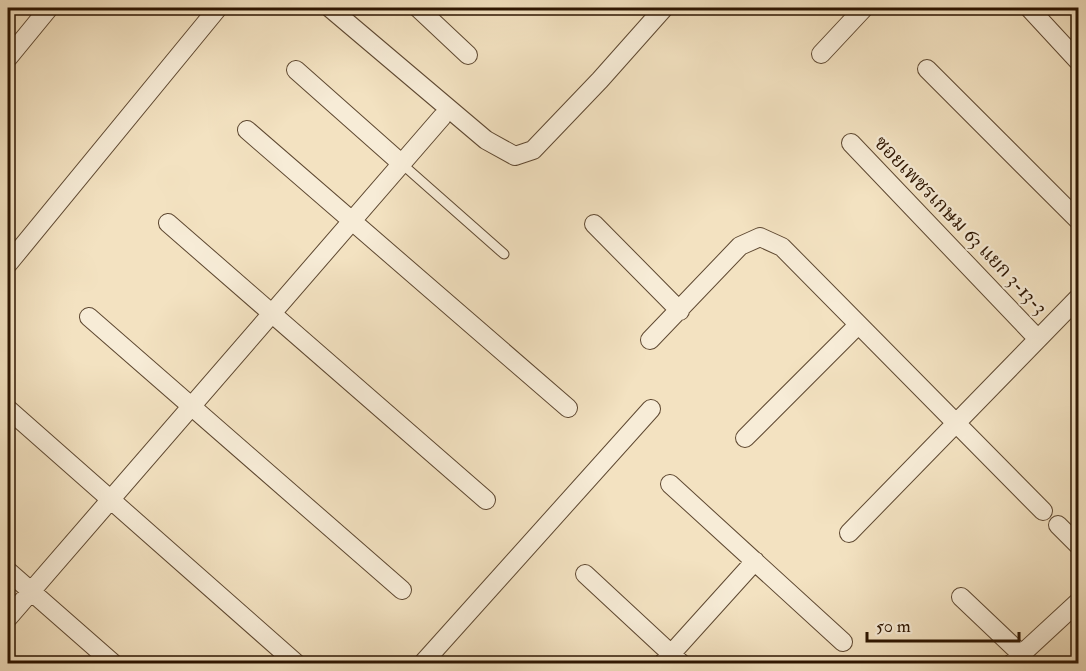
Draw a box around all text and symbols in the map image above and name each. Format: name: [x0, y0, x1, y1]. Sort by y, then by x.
street label: ซอยเพชรเกษม 63 แยก 3-13-3: [869, 130, 1053, 320]
scale bar: [867, 605, 1018, 643]
text: 50 m: [876, 615, 911, 638]

